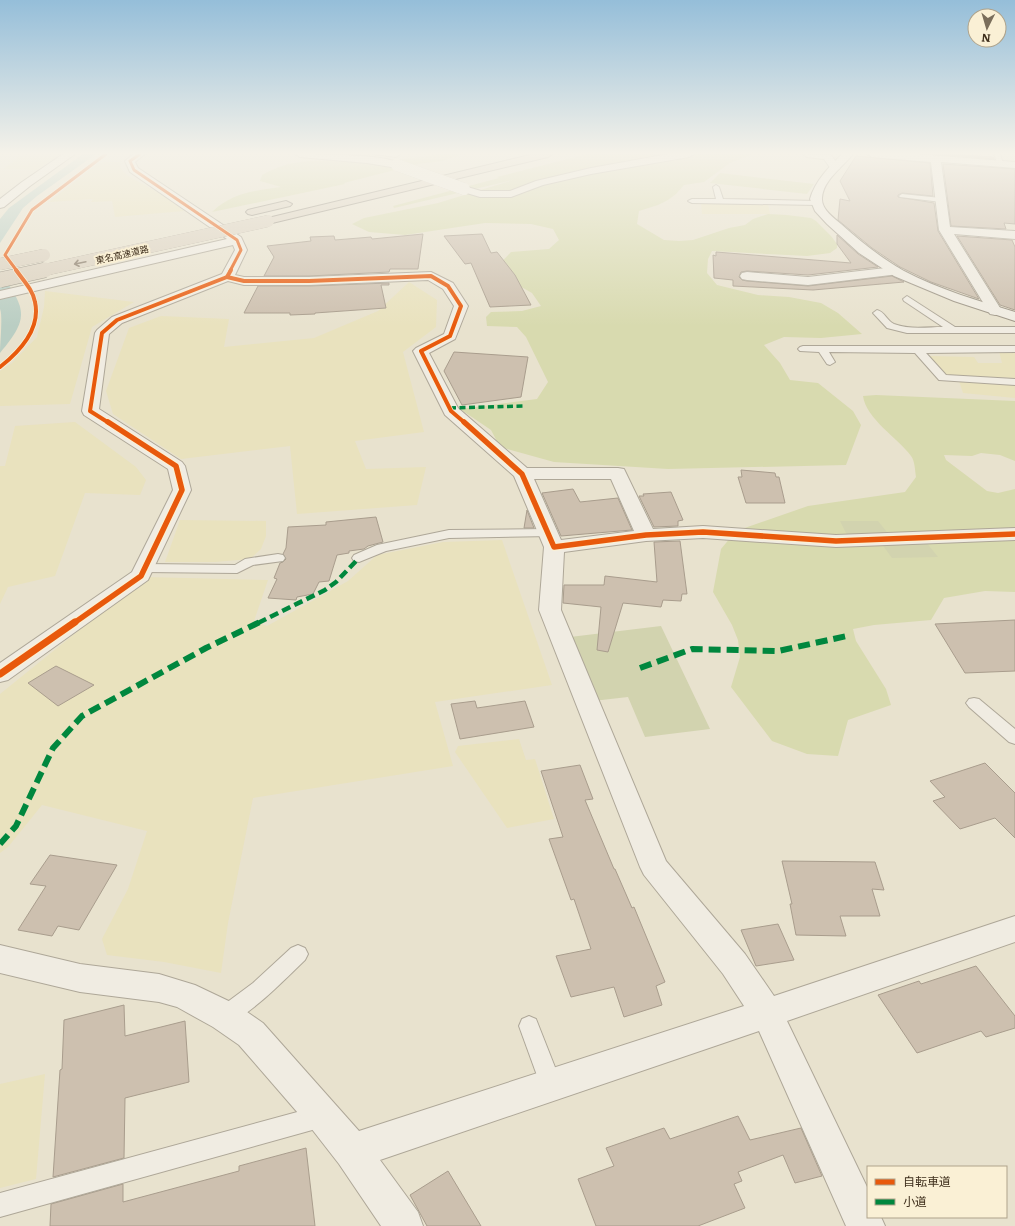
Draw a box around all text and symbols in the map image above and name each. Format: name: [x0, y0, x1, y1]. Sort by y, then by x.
north arrow: [967, 8, 1007, 48]
text: N: [981, 31, 991, 47]
street label: 東名高速道路: [94, 241, 150, 267]
one-way arrow: [74, 260, 87, 268]
legend: [867, 1166, 1007, 1218]
text: 自転車道: [903, 1172, 951, 1190]
text: 小道: [903, 1192, 927, 1210]

